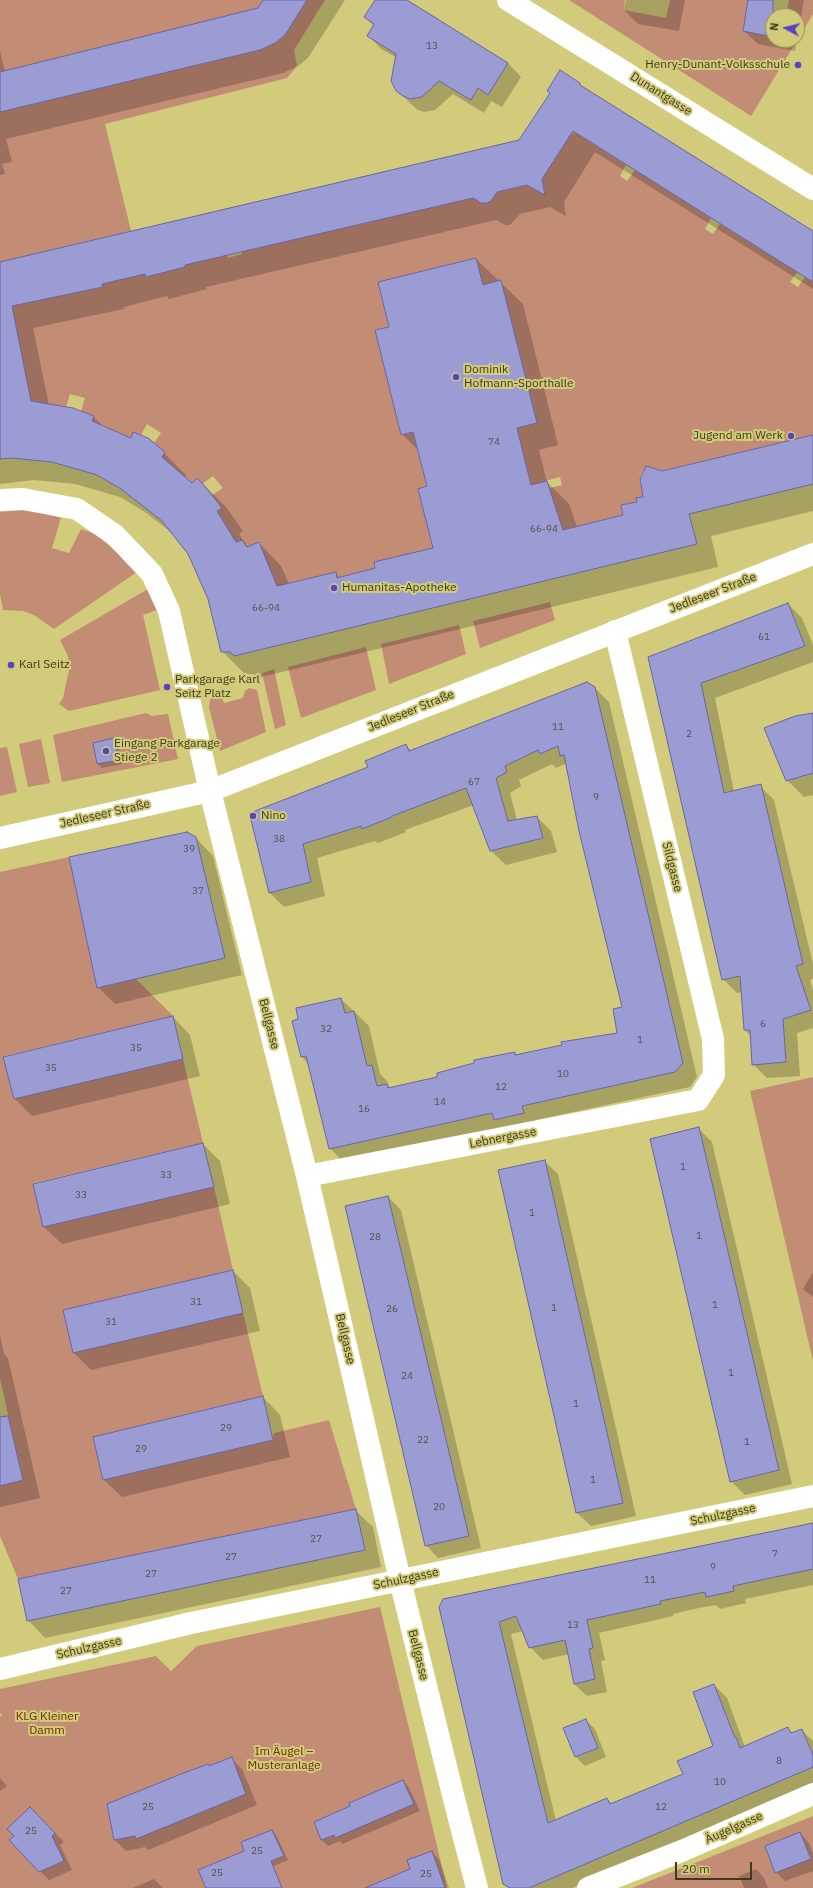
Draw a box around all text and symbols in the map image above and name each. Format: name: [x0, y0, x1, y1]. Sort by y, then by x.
north arrow: [765, 8, 805, 48]
text: N: [767, 22, 782, 31]
house number: 13: [426, 40, 438, 52]
place label: Henry-Dunant-Volksschule: [645, 58, 790, 72]
marker: Henry-Dunant-Volksschule: [793, 60, 803, 70]
street label: Dunantgasse: [628, 69, 694, 119]
place label: Dominik Hofmann-Sporthalle: [464, 363, 574, 391]
marker: Dominik Hofmann-Sporthalle: [451, 372, 461, 382]
place label: Jugend am Werk: [693, 429, 783, 443]
marker: Jugend am Werk: [786, 431, 796, 441]
house number: 74: [488, 436, 500, 448]
house number: 66-94: [530, 523, 558, 535]
street label: Jedleseer Straße: [667, 570, 759, 616]
place label: Humanitas-Apotheke: [342, 581, 457, 595]
marker: Humanitas-Apotheke: [329, 583, 339, 593]
house number: 66-94: [252, 602, 280, 614]
house number: 61: [758, 631, 770, 643]
place label: Karl Seitz: [19, 658, 70, 672]
marker: Karl Seitz: [6, 660, 16, 670]
place label: Parkgarage Karl Seitz Platz: [175, 673, 260, 701]
marker: Parkgarage Karl Seitz Platz: [162, 682, 172, 692]
street label: Jedleseer Straße: [366, 687, 456, 735]
house number: 11: [552, 721, 564, 733]
house number: 2: [686, 728, 692, 740]
place label: Eingang Parkgarage Stiege 2: [114, 737, 220, 765]
marker: Eingang Parkgarage Stiege 2: [101, 746, 111, 756]
house number: 67: [468, 776, 480, 788]
house number: 9: [593, 791, 599, 803]
street label: Jedleseer Straße: [59, 797, 151, 831]
place label: Nino: [261, 809, 286, 823]
marker: Nino: [248, 811, 258, 821]
house number: 38: [273, 833, 285, 845]
street label: Sildgasse: [659, 840, 685, 894]
house number: 39: [183, 843, 195, 855]
house number: 37: [192, 885, 204, 897]
street label: Bellgasse: [256, 997, 282, 1051]
house number: 6: [760, 1018, 766, 1030]
house number: 32: [320, 1023, 332, 1035]
house number: 1: [637, 1034, 643, 1046]
house number: 35: [130, 1042, 142, 1054]
house number: 35: [45, 1062, 57, 1074]
house number: 10: [557, 1068, 569, 1080]
house number: 12: [495, 1081, 507, 1093]
house number: 14: [434, 1096, 446, 1108]
house number: 16: [358, 1103, 370, 1115]
street label: Lebnergasse: [468, 1124, 538, 1152]
house number: 1: [680, 1161, 686, 1173]
house number: 33: [160, 1169, 172, 1181]
house number: 33: [75, 1189, 87, 1201]
house number: 1: [529, 1207, 535, 1219]
house number: 1: [696, 1230, 702, 1242]
house number: 28: [369, 1231, 381, 1243]
house number: 31: [190, 1296, 202, 1308]
house number: 1: [712, 1299, 718, 1311]
house number: 1: [551, 1302, 557, 1314]
house number: 26: [386, 1303, 398, 1315]
street label: Bellgasse: [332, 1312, 358, 1366]
house number: 31: [105, 1316, 117, 1328]
house number: 1: [728, 1367, 734, 1379]
house number: 24: [401, 1370, 413, 1382]
house number: 1: [573, 1398, 579, 1410]
house number: 29: [220, 1422, 232, 1434]
house number: 22: [417, 1434, 429, 1446]
house number: 1: [744, 1436, 750, 1448]
house number: 29: [135, 1443, 147, 1455]
house number: 1: [590, 1474, 596, 1486]
house number: 20: [433, 1501, 445, 1513]
street label: Schulzgasse: [689, 1501, 757, 1529]
house number: 27: [310, 1533, 322, 1545]
house number: 7: [772, 1548, 778, 1560]
house number: 27: [225, 1551, 237, 1563]
house number: 9: [710, 1561, 716, 1573]
street label: Schulzgasse: [372, 1565, 440, 1593]
house number: 27: [145, 1568, 157, 1580]
house number: 11: [644, 1574, 656, 1586]
house number: 27: [60, 1585, 72, 1597]
house number: 13: [567, 1619, 579, 1631]
street label: Bellgasse: [405, 1628, 431, 1682]
street label: Schulzgasse: [55, 1634, 123, 1662]
park label: KLG Kleiner Damm: [16, 1710, 78, 1738]
park label: Im Äugel – Musteranlage: [247, 1745, 321, 1773]
house number: 8: [776, 1755, 782, 1767]
house number: 10: [714, 1776, 726, 1788]
house number: 25: [142, 1801, 154, 1813]
house number: 12: [655, 1801, 667, 1813]
street label: Äugelgasse: [703, 1809, 765, 1847]
house number: 25: [25, 1825, 37, 1837]
house number: 25: [251, 1845, 263, 1857]
scale bar: [677, 1854, 754, 1880]
text: 20 m: [682, 1861, 710, 1876]
house number: 25: [211, 1867, 223, 1879]
house number: 25: [420, 1868, 432, 1880]

